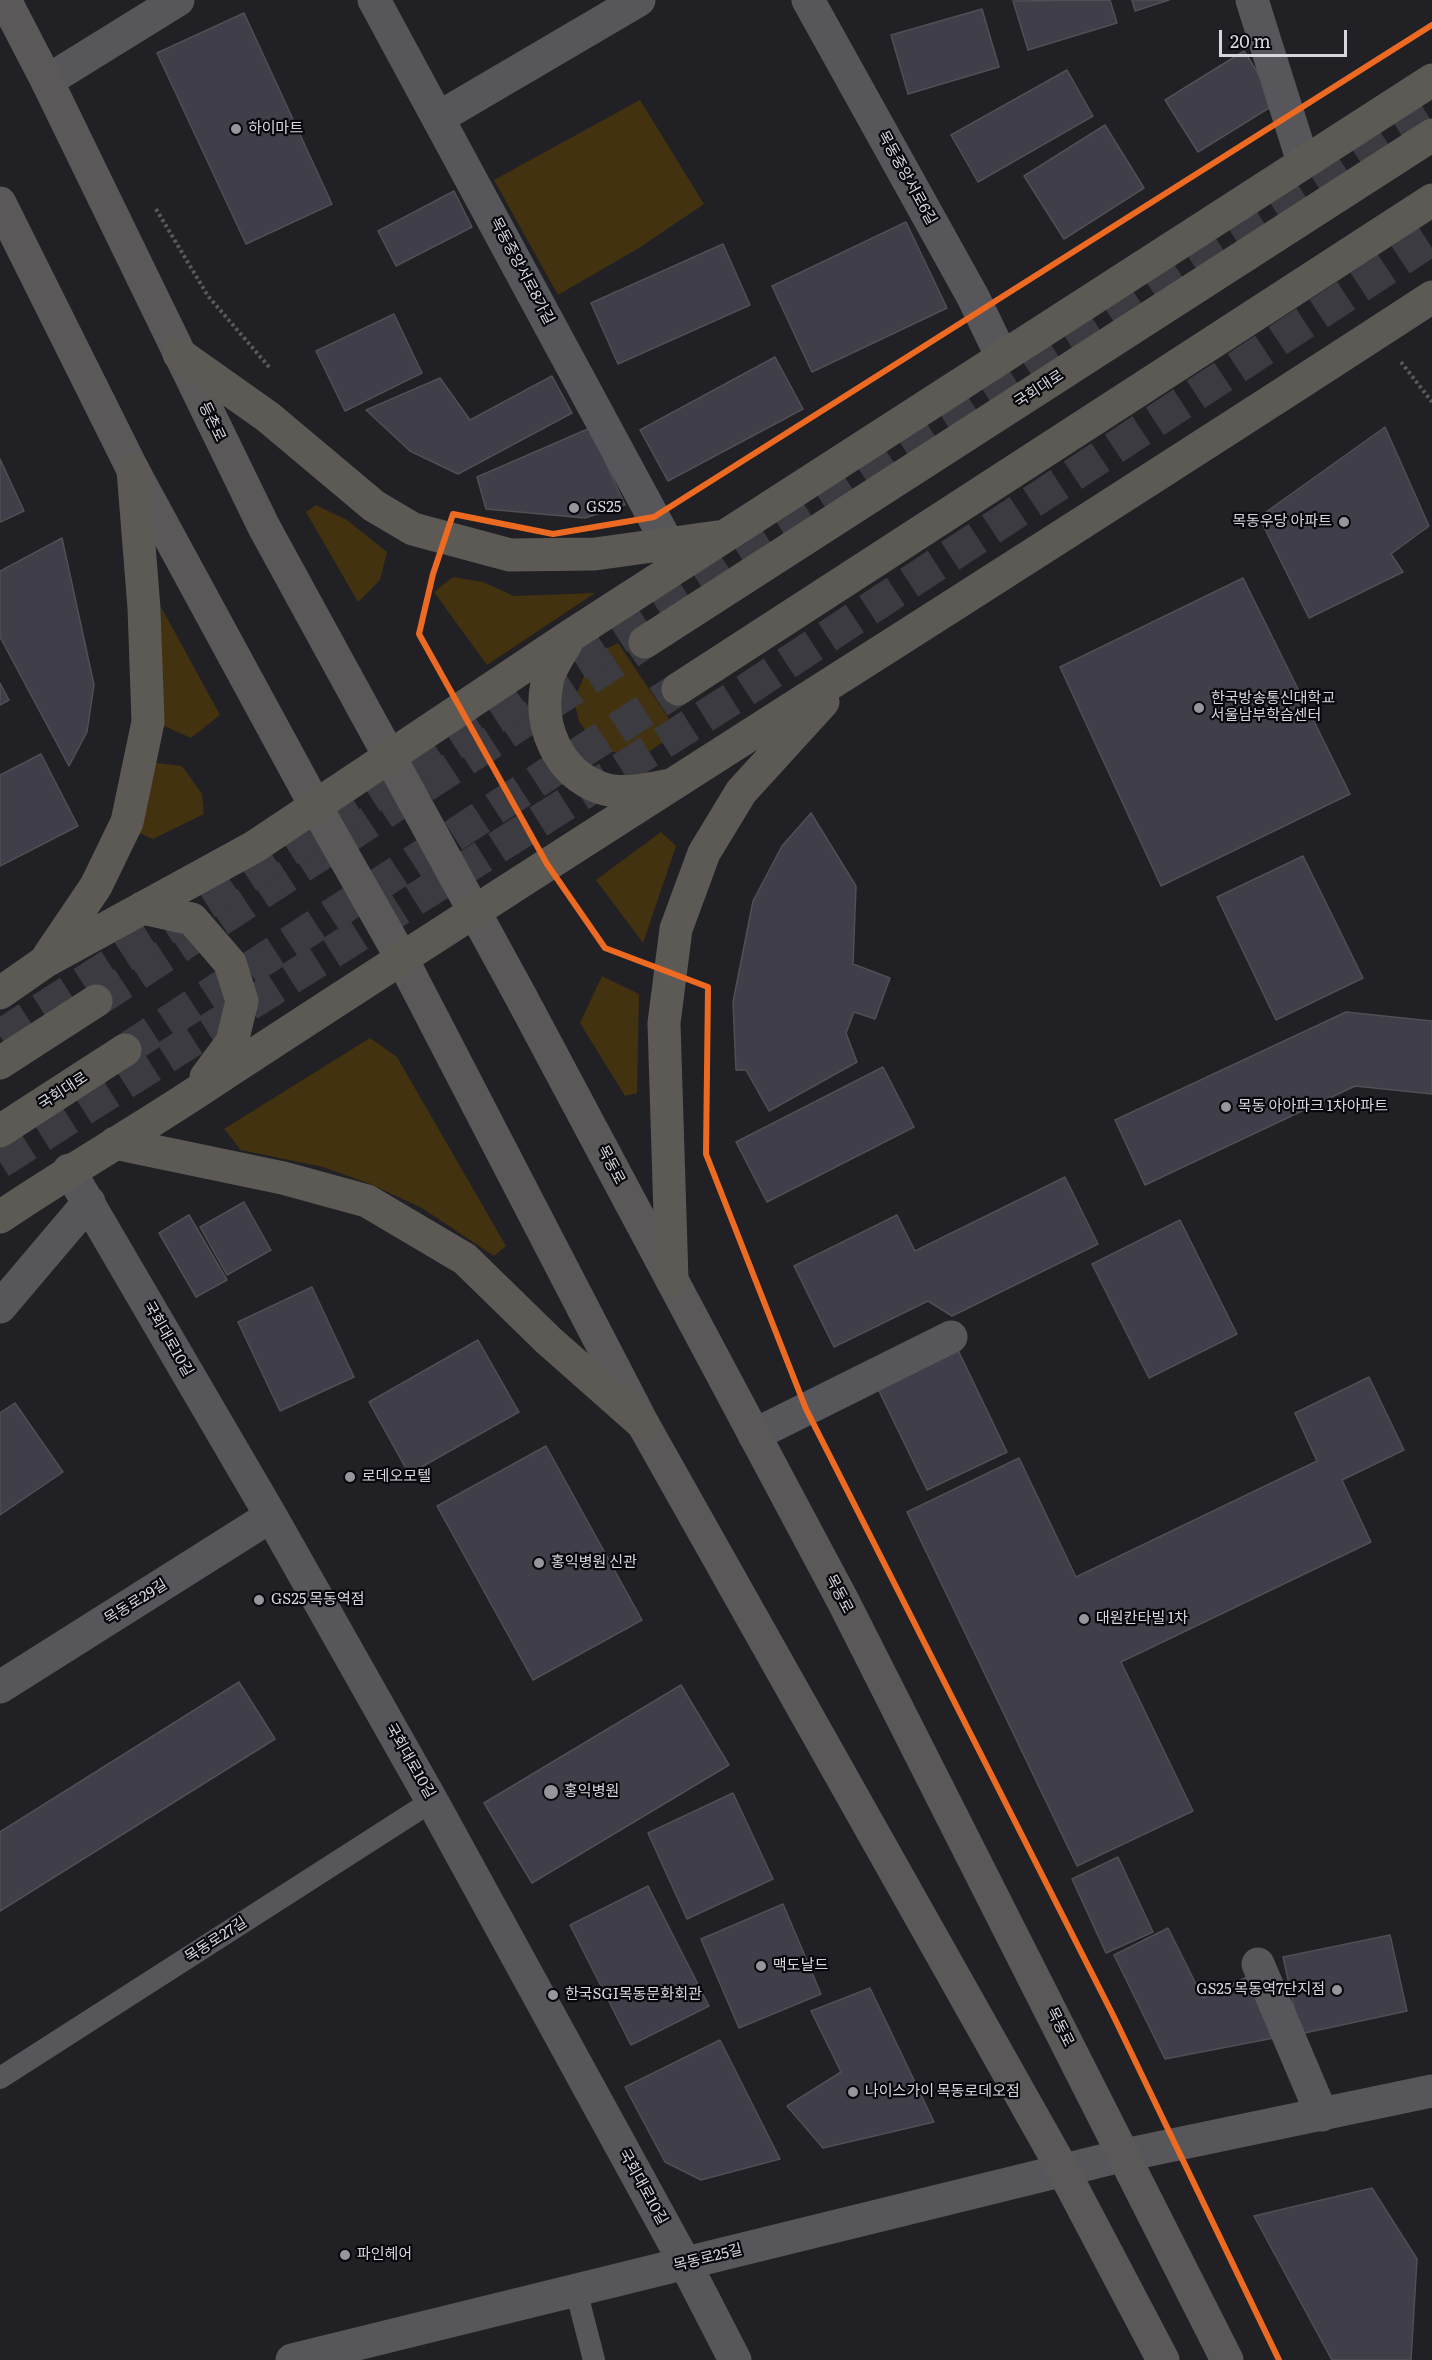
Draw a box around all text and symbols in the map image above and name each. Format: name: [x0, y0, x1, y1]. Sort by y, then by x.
scale bar: [1222, 18, 1350, 56]
text: 20 m: [1230, 27, 1271, 54]
place label: 하이마트: [248, 120, 303, 138]
marker: 하이마트: [229, 122, 243, 136]
street label: 목동중앙서로6길: [874, 128, 940, 228]
street label: 목동중앙서로8가길: [486, 214, 558, 328]
street label: 국회대로: [1011, 366, 1067, 412]
street label: 등촌로: [195, 399, 229, 445]
place label: GS25: [586, 499, 621, 517]
marker: GS25: [567, 501, 581, 515]
place label: 목동우당 아파트: [1232, 513, 1332, 531]
marker: 목동우당 아파트: [1337, 515, 1351, 529]
place label: 한국방송통신대학교 서울남부학습센터: [1211, 690, 1335, 725]
marker: 한국방송통신대학교 서울남부학습센터: [1192, 701, 1206, 715]
street label: 국회대로: [35, 1068, 91, 1114]
place label: 목동 아아파크 1차아파트: [1238, 1098, 1388, 1116]
marker: 목동 아아파크 1차아파트: [1219, 1100, 1233, 1114]
street label: 목동로: [593, 1142, 629, 1188]
street label: 국회대로10길: [139, 1298, 197, 1380]
place label: 로데오모텔: [362, 1468, 431, 1486]
marker: 로데오모텔: [343, 1470, 357, 1484]
place label: 홍익병원 신관: [551, 1554, 637, 1572]
marker: 홍익병원 신관: [532, 1556, 546, 1570]
street label: 목동로: [821, 1571, 857, 1617]
street label: 목동로29길: [101, 1576, 171, 1628]
place label: GS25 목동역점: [271, 1591, 365, 1609]
marker: GS25 목동역점: [252, 1593, 266, 1607]
place label: 대원칸타빌 1차: [1096, 1610, 1188, 1628]
marker: 대원칸타빌 1차: [1077, 1612, 1091, 1626]
street label: 국회대로10길: [381, 1720, 439, 1802]
marker: 홍익병원: [542, 1783, 560, 1801]
place label: 홍익병원: [564, 1783, 619, 1801]
street label: 목동로27길: [182, 1913, 250, 1967]
place label: 맥도날드: [773, 1957, 828, 1975]
marker: 맥도날드: [754, 1959, 768, 1973]
place label: GS25 목동역7단지점: [1196, 1981, 1325, 1999]
marker: GS25 목동역7단지점: [1330, 1983, 1344, 1997]
place label: 한국SGI목동문화회관: [565, 1986, 702, 2004]
marker: 한국SGI목동문화회관: [546, 1988, 560, 2002]
street label: 목동로: [1043, 2004, 1077, 2050]
place label: 나이스가이 목동로데오점: [865, 2083, 1020, 2101]
marker: 나이스가이 목동로데오점: [846, 2085, 860, 2099]
street label: 국회대로10길: [615, 2146, 671, 2228]
street label: 목동로25길: [672, 2241, 744, 2275]
place label: 파인헤어: [357, 2246, 412, 2264]
marker: 파인헤어: [338, 2248, 352, 2262]

